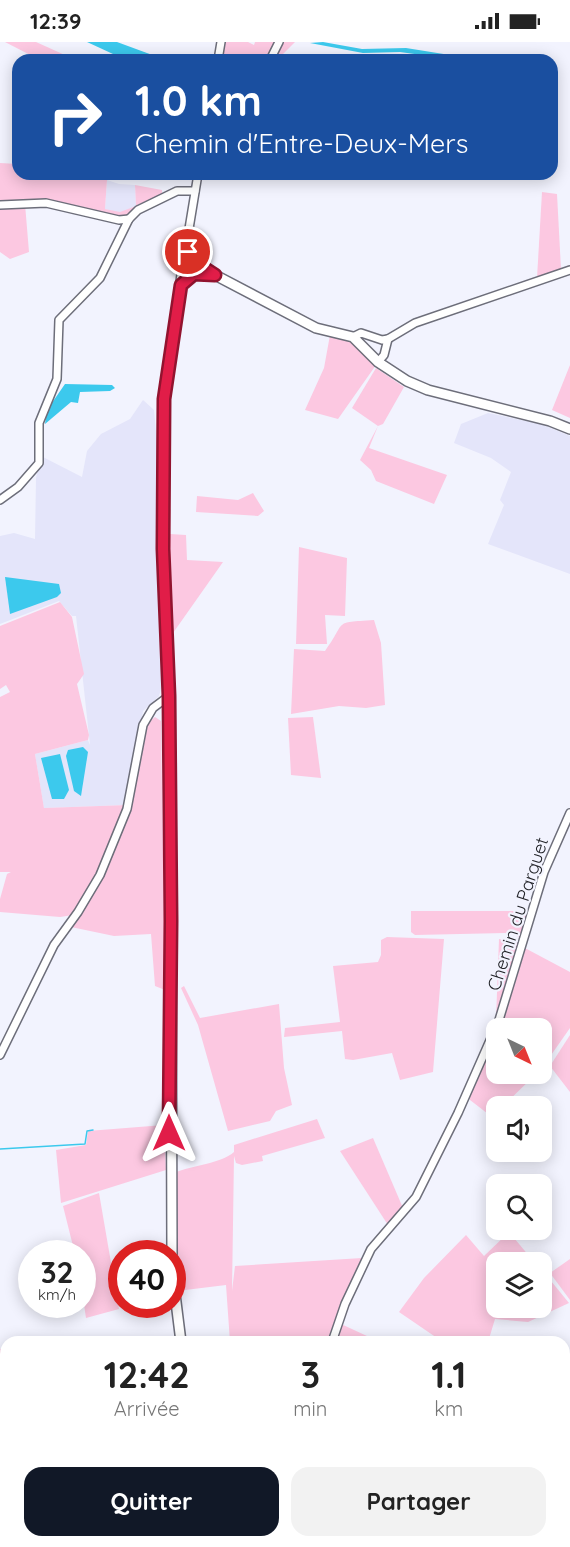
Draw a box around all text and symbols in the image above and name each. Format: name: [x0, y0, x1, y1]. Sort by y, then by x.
text: 12:39: [30, 7, 81, 35]
text: 1.0 km: [135, 74, 262, 127]
icon: right: [36, 78, 114, 156]
text: Chemin d'Entre-Deux-Mers: [135, 126, 468, 160]
pin: [162, 226, 213, 277]
icon: arrive: [171, 235, 204, 268]
street label: Chemin du Parguet: [482, 834, 553, 993]
north arrow: [486, 1018, 552, 1084]
map controls: [486, 1018, 552, 1318]
button: sound: [486, 1096, 552, 1162]
position arrow: [137, 1101, 201, 1165]
button: search: [486, 1174, 552, 1240]
speed limit sign: 40: [108, 1240, 186, 1318]
button: layers: [486, 1252, 552, 1318]
text: 32: [40, 1253, 74, 1291]
text: km/h: [38, 1285, 76, 1304]
text: 12:42: [104, 1352, 190, 1397]
text: 3: [301, 1352, 320, 1397]
text: 1.1: [431, 1352, 466, 1397]
text: Arrivée: [114, 1396, 180, 1421]
text: min: [293, 1396, 327, 1421]
text: km: [434, 1396, 463, 1421]
button: Quitter: [24, 1467, 279, 1536]
button: Partager: [291, 1467, 546, 1536]

